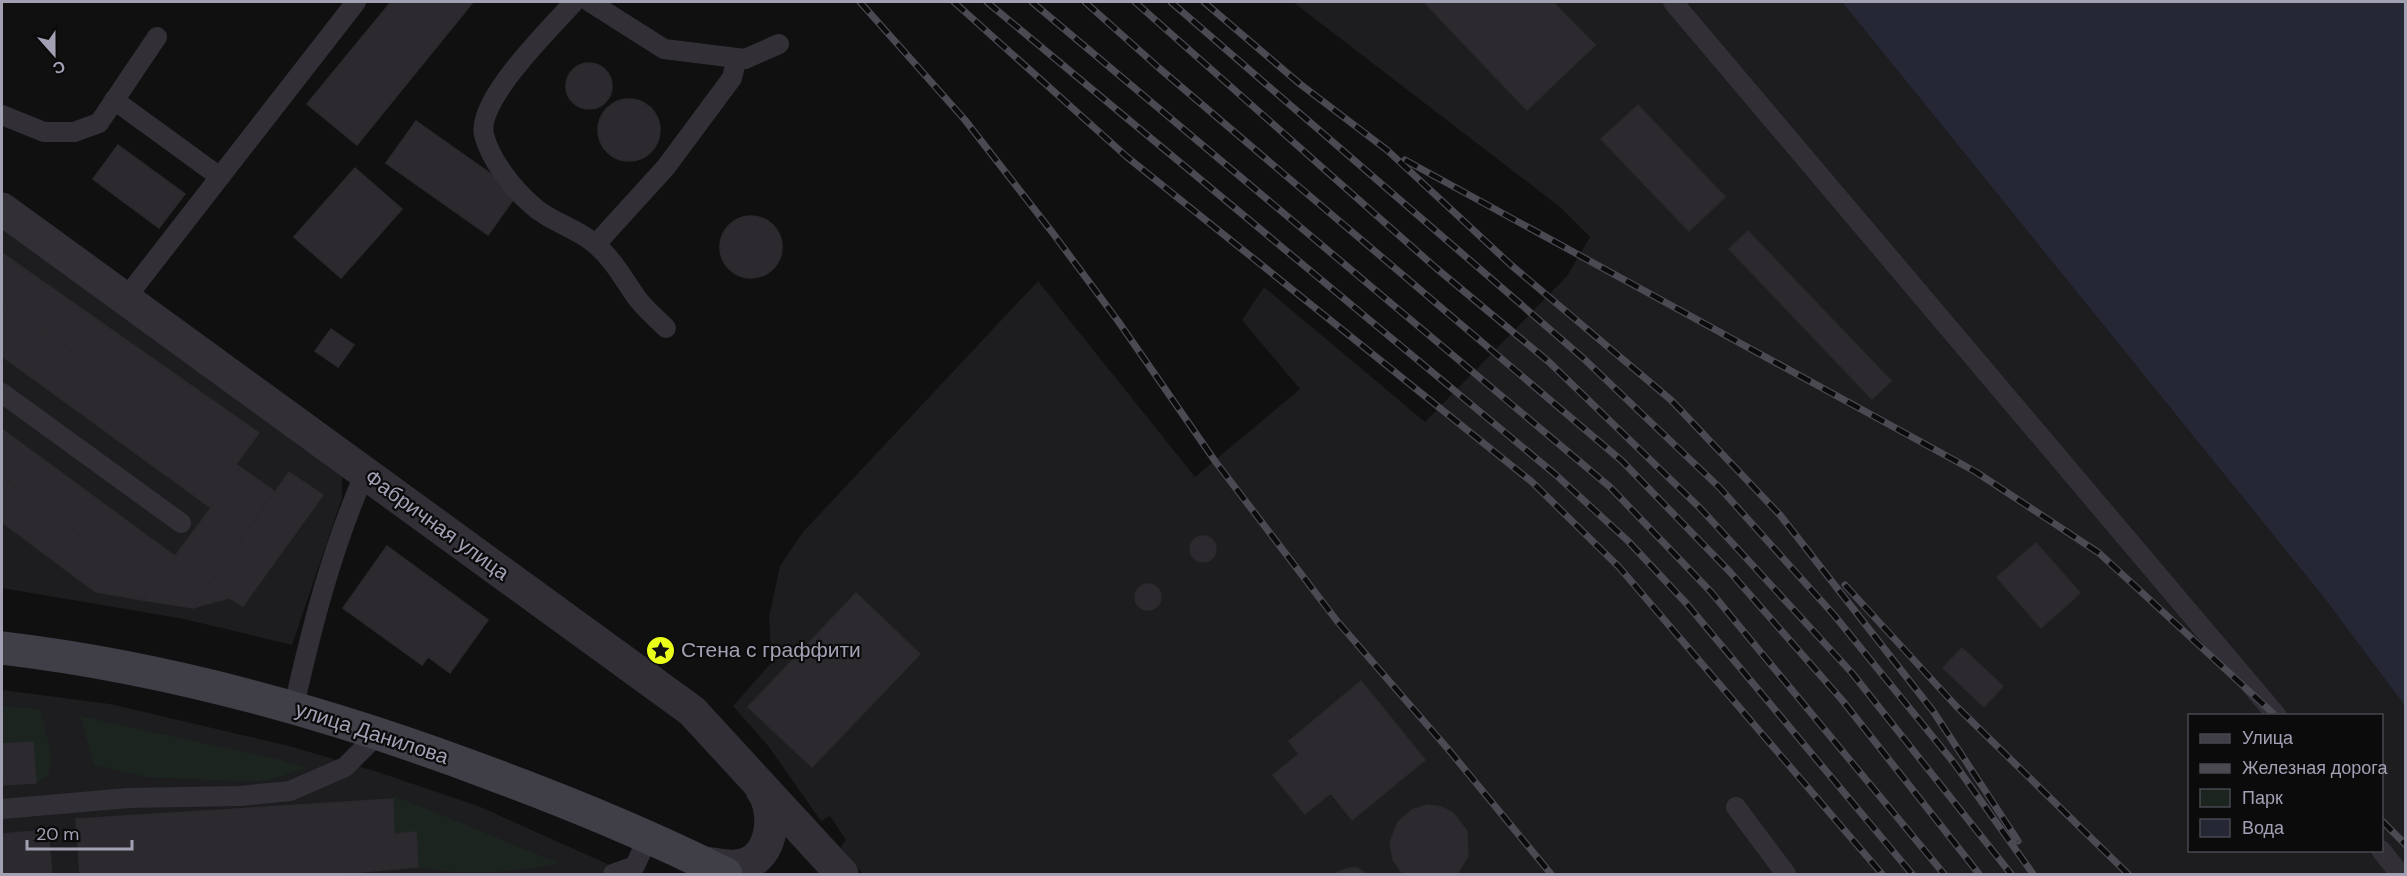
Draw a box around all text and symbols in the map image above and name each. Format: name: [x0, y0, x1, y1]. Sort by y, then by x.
north arrow: [24, 24, 84, 84]
text: С: [50, 56, 68, 80]
street label: Фабричная улица: [359, 463, 515, 587]
place icon: Стена с граффити: [644, 634, 676, 666]
place label: Стена с граффити: [681, 636, 861, 664]
street label: улица Данилова: [292, 695, 452, 771]
legend: [2188, 714, 2383, 852]
text: Улица: [2242, 726, 2294, 750]
text: Железная дорога: [2242, 756, 2388, 780]
text: Парк: [2242, 786, 2283, 810]
scale bar: [27, 813, 132, 851]
text: Вода: [2242, 816, 2285, 840]
text: 20 m: [36, 822, 79, 846]

